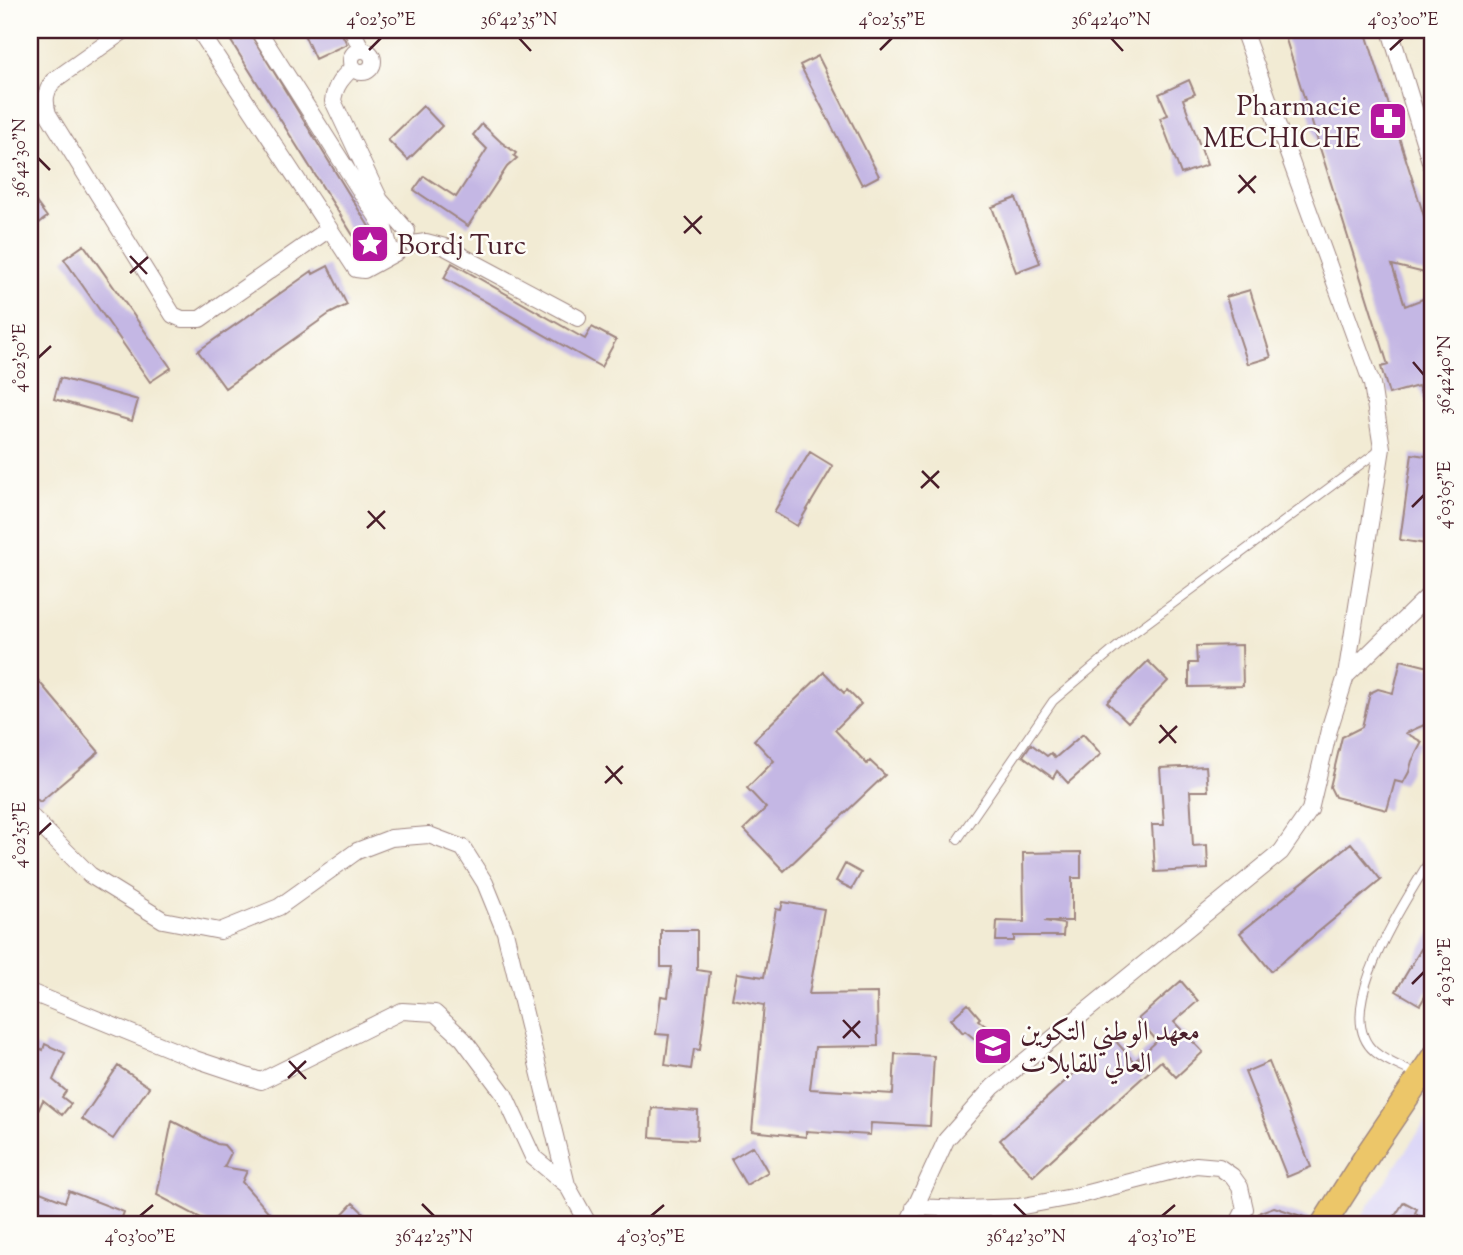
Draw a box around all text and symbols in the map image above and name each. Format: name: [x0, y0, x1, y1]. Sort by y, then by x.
text: 4°02'50"E: [346, 8, 416, 34]
text: 36°42'35"N: [481, 8, 557, 34]
text: 4°02'55"E: [859, 8, 925, 34]
text: 36°42'40"N: [1071, 8, 1151, 34]
text: 4°03'00"E: [1368, 8, 1438, 34]
place label: Pharmacie MECHICHE: [1203, 88, 1361, 160]
pharmacy icon: Pharmacie MECHICHE: [1367, 100, 1409, 142]
text: 36°42'30"N: [8, 118, 34, 198]
place icon: Bordj Turc: [349, 223, 391, 265]
place label: Bordj Turc: [397, 227, 526, 267]
text: 4°02'50"E: [8, 323, 34, 393]
text: 36°42'40"N: [1433, 335, 1459, 415]
text: 4°03'05"E: [1433, 461, 1459, 529]
text: 4°02'55"E: [8, 802, 34, 868]
text: 4°03'10"E: [1433, 938, 1459, 1006]
place label: معهد الوطني التكوين العالي للقابلات: [1020, 1013, 1200, 1085]
school or university icon: معهد الوطني التكوين العالي للقابلات: [972, 1025, 1014, 1067]
text: 4°03'00"E: [105, 1225, 175, 1251]
text: 36°42'25"N: [395, 1225, 473, 1251]
text: 4°03'05"E: [617, 1225, 685, 1251]
text: 36°42'30"N: [986, 1225, 1066, 1251]
text: 4°03'10"E: [1128, 1225, 1196, 1251]

